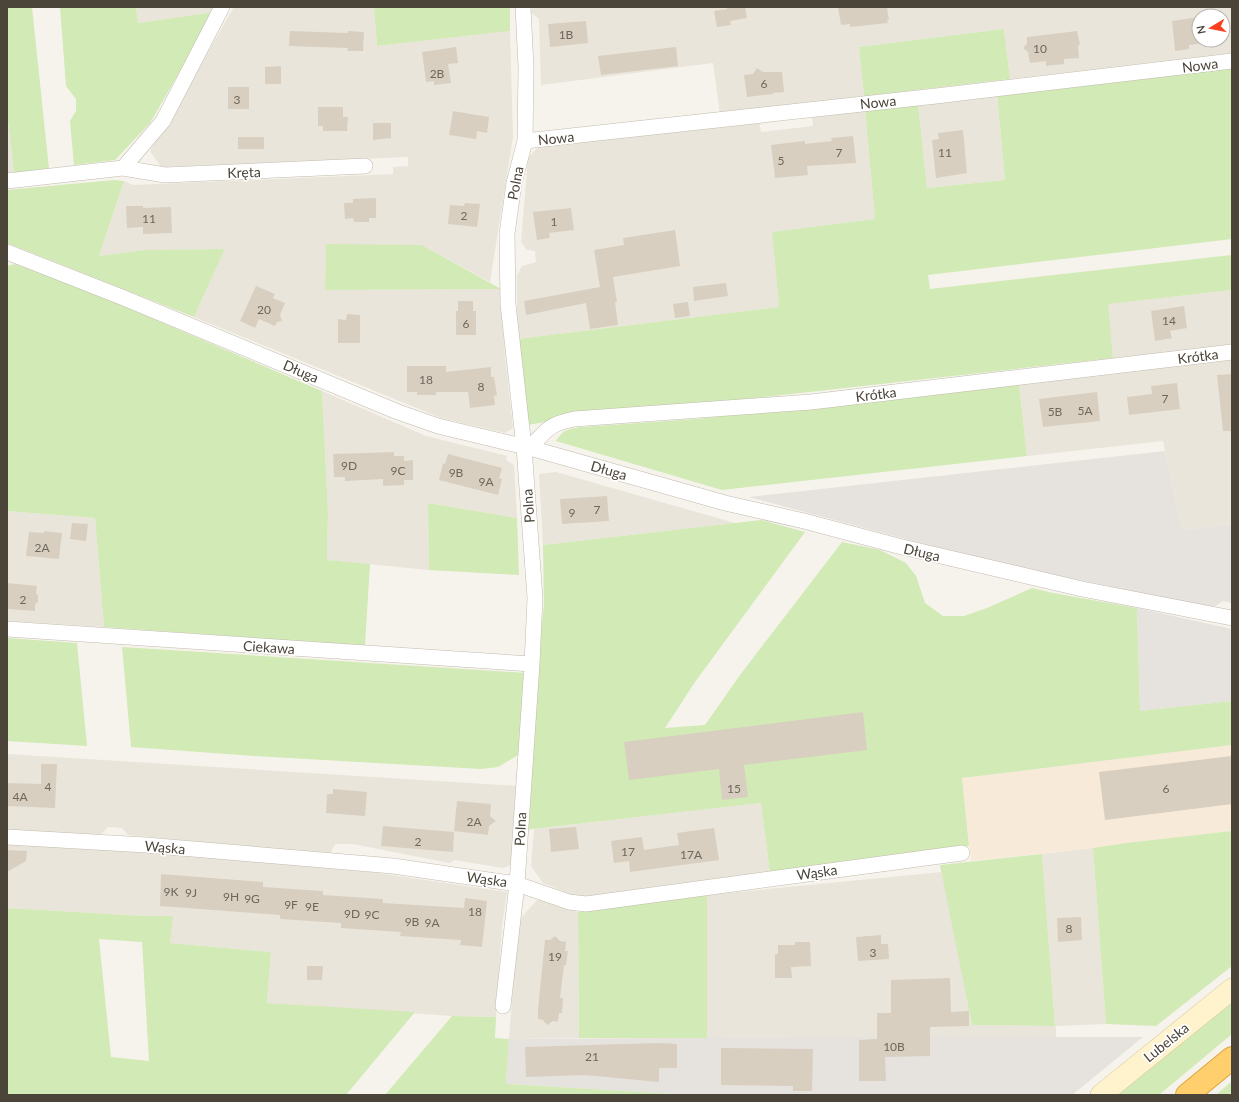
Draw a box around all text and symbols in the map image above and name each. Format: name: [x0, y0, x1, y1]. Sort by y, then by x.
north arrow: [1191, 8, 1231, 48]
text: N: [1194, 25, 1208, 35]
house number: 1B: [559, 27, 574, 42]
house number: 10: [1033, 41, 1047, 56]
street label: Nowa: [1181, 54, 1219, 76]
house number: 2B: [430, 66, 445, 81]
house number: 6: [761, 76, 768, 91]
house number: 3: [234, 92, 241, 107]
street label: Nowa: [859, 92, 897, 112]
street label: Nowa: [537, 128, 575, 148]
house number: 7: [836, 145, 843, 160]
house number: 11: [938, 145, 952, 160]
house number: 5: [778, 153, 785, 168]
street label: Kręta: [227, 163, 261, 181]
street label: Polna: [503, 165, 527, 201]
house number: 2: [461, 208, 468, 223]
house number: 11: [142, 211, 156, 226]
house number: 1: [551, 214, 558, 229]
house number: 20: [257, 302, 271, 317]
house number: 14: [1162, 313, 1176, 328]
house number: 6: [463, 316, 470, 331]
street label: Krótka: [1177, 345, 1219, 367]
street label: Długa: [281, 356, 321, 386]
house number: 18: [419, 372, 433, 387]
house number: 8: [478, 379, 485, 394]
street label: Krótka: [855, 383, 897, 405]
house number: 7: [1162, 391, 1169, 406]
house number: 5A: [1077, 403, 1093, 418]
house number: 5B: [1048, 404, 1063, 419]
street label: Długa: [589, 457, 629, 483]
house number: 9D: [341, 458, 357, 473]
house number: 9C: [391, 463, 405, 478]
house number: 9B: [449, 465, 464, 480]
house number: 9A: [478, 474, 494, 489]
street label: Polna: [518, 488, 538, 524]
house number: 7: [594, 502, 601, 517]
house number: 9: [569, 505, 576, 520]
house number: 2A: [34, 540, 50, 555]
street label: Długa: [902, 540, 942, 564]
house number: 2: [20, 592, 27, 607]
street label: Ciekawa: [242, 637, 296, 657]
house number: 4: [45, 779, 52, 794]
house number: 15: [727, 781, 741, 796]
house number: 6: [1163, 781, 1170, 796]
house number: 4A: [12, 789, 28, 804]
street label: Polna: [511, 812, 529, 846]
house number: 2A: [466, 814, 482, 829]
house number: 2: [415, 834, 422, 849]
street label: Wąska: [144, 837, 186, 857]
house number: 17: [621, 844, 635, 859]
house number: 17A: [680, 847, 703, 862]
street label: Wąska: [796, 861, 838, 883]
street label: Wąska: [466, 868, 508, 890]
house number: 9K: [164, 884, 178, 899]
house number: 9J: [185, 885, 197, 900]
house number: 9H: [223, 889, 239, 904]
house number: 9G: [244, 891, 260, 906]
house number: 9F: [284, 897, 298, 912]
house number: 9E: [305, 899, 319, 914]
house number: 18: [468, 904, 482, 919]
house number: 9D: [344, 906, 360, 921]
house number: 9C: [365, 907, 379, 922]
house number: 9B: [405, 914, 420, 929]
house number: 9A: [424, 915, 440, 930]
house number: 8: [1066, 921, 1073, 936]
house number: 3: [870, 945, 877, 960]
house number: 19: [548, 949, 562, 964]
street label: Lubelska: [1140, 1019, 1192, 1065]
house number: 10B: [883, 1039, 905, 1054]
house number: 21: [585, 1049, 599, 1064]

